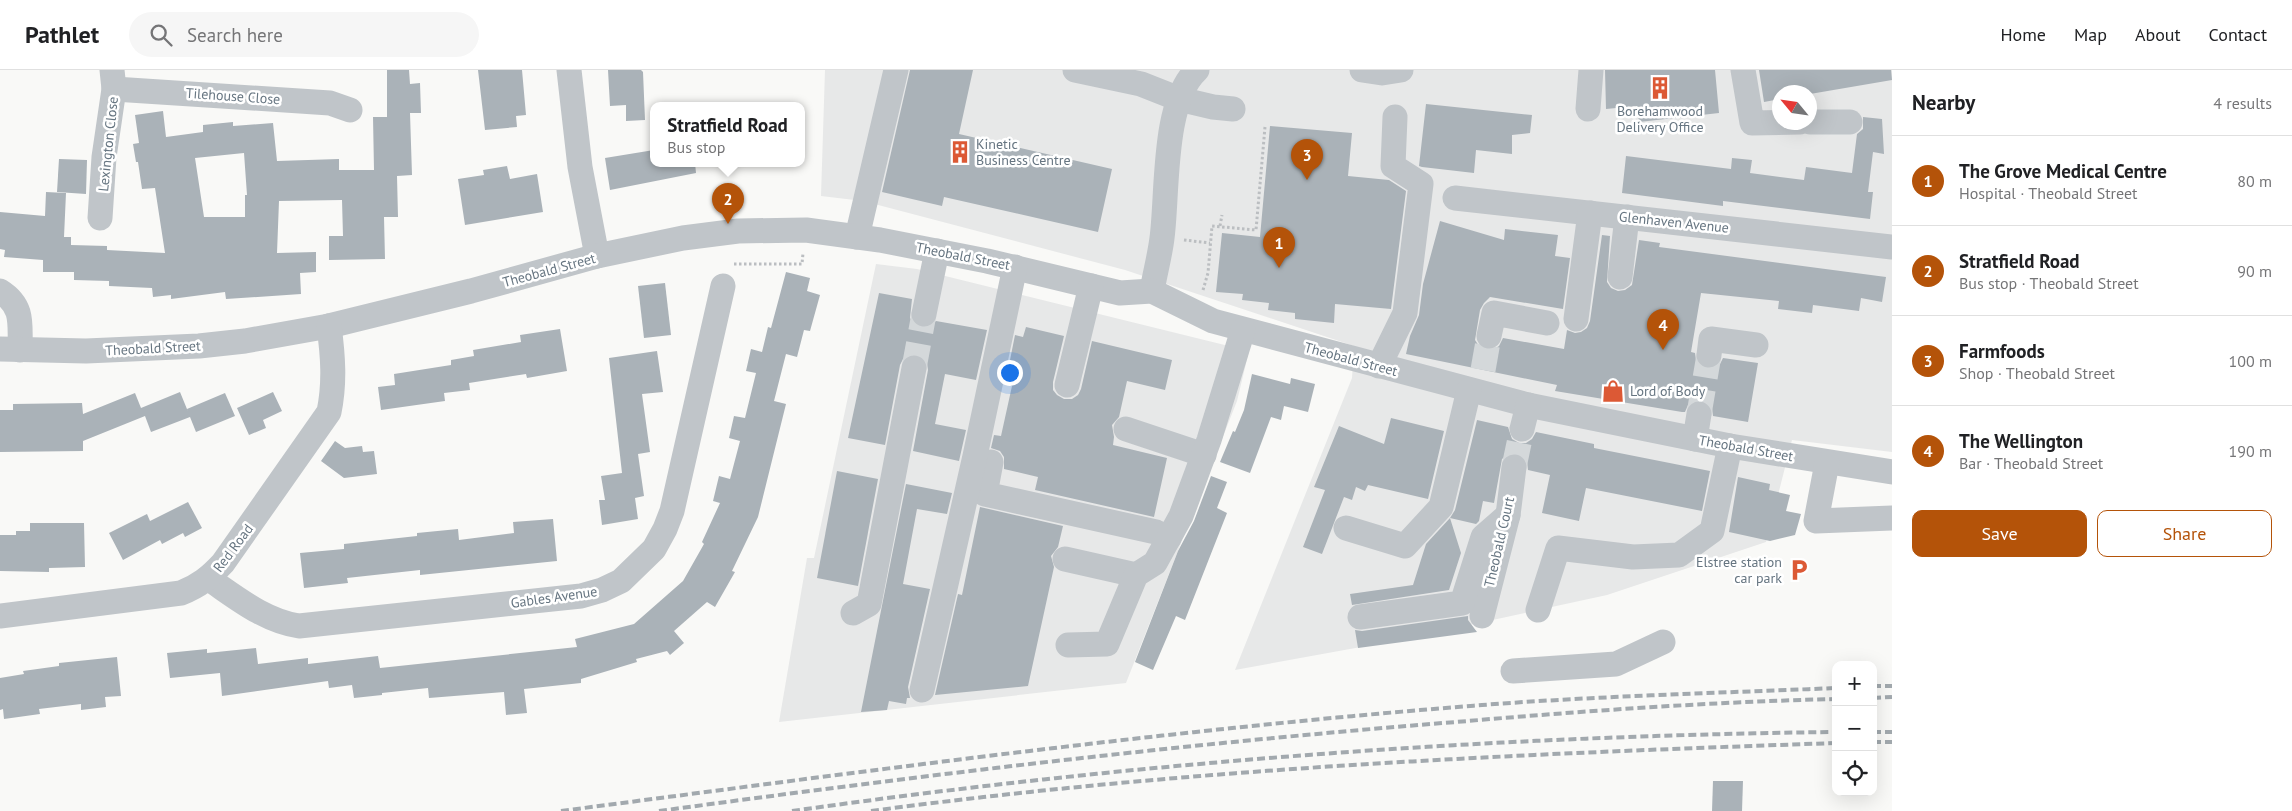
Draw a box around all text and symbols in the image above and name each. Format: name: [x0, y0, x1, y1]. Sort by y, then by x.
search box: [129, 12, 479, 57]
text: Pathlet: [25, 19, 99, 50]
icon: search: [147, 21, 175, 49]
text: Search here: [187, 23, 283, 47]
text: Home: [2000, 23, 2046, 46]
text: Map: [2074, 23, 2107, 46]
text: About: [2135, 23, 2181, 46]
text: Contact: [2209, 23, 2267, 46]
building icon: Borehamwood Delivery Office: [1647, 75, 1673, 101]
street label: Tilehouse Close: [185, 84, 281, 108]
north arrow: [1772, 85, 1817, 130]
text: Nearby: [1912, 89, 1975, 116]
text: 4 results: [2213, 93, 2272, 113]
street label: Lexington Close: [94, 96, 122, 192]
popup: [650, 102, 805, 167]
place label: Borehamwood Delivery Office: [1616, 102, 1704, 136]
text: Stratfield Road: [667, 113, 788, 137]
place label: Kinetic Business Centre: [976, 135, 1071, 169]
text: Bus stop: [667, 137, 725, 157]
building icon: Kinetic Business Centre: [947, 139, 973, 165]
pin: 3: [1291, 139, 1323, 180]
text: The Grove Medical Centre: [1959, 159, 2167, 183]
text: 1: [1923, 171, 1933, 191]
text: 80 m: [2237, 171, 2272, 191]
pin: 2: [712, 183, 744, 224]
text: Hospital · Theobald Street: [1959, 183, 2138, 203]
street label: Glenhaven Avenue: [1618, 207, 1730, 237]
pin: 1: [1263, 227, 1295, 268]
street label: Theobald Street: [914, 238, 1012, 274]
street label: Theobald Street: [501, 249, 598, 291]
text: Stratfield Road: [1959, 249, 2080, 273]
text: 2: [1923, 261, 1933, 281]
text: 90 m: [2237, 261, 2272, 281]
text: Bus stop · Theobald Street: [1959, 273, 2139, 293]
pin: 4: [1647, 309, 1679, 350]
street label: Theobald Street: [105, 337, 201, 359]
street label: Theobald Street: [1303, 338, 1400, 380]
text: Farmfoods: [1959, 339, 2045, 363]
text: 3: [1923, 351, 1933, 371]
text: 100 m: [2229, 351, 2272, 371]
your location: [997, 360, 1023, 386]
text: Shop · Theobald Street: [1959, 363, 2115, 383]
shop icon: Lord of Body: [1600, 378, 1626, 404]
place label: Lord of Body: [1630, 382, 1706, 400]
text: The Wellington: [1959, 429, 2083, 453]
street label: Theobald Street: [1697, 431, 1795, 465]
text: 4: [1923, 441, 1933, 461]
text: 190 m: [2229, 441, 2272, 461]
text: Bar · Theobald Street: [1959, 453, 2103, 473]
street label: Theobald Court: [1480, 495, 1518, 589]
button: Save: [1912, 510, 2087, 557]
button: Share: [2097, 510, 2272, 557]
street label: Red Road: [209, 520, 257, 576]
place label: Elstree station car park: [1696, 553, 1782, 587]
parking icon: Elstree station car park: [1786, 557, 1812, 583]
street label: Gables Avenue: [510, 582, 598, 612]
map controls: [1832, 661, 1877, 796]
button: +: [1832, 661, 1877, 706]
button: −: [1832, 706, 1877, 751]
button: locate: [1832, 751, 1877, 796]

